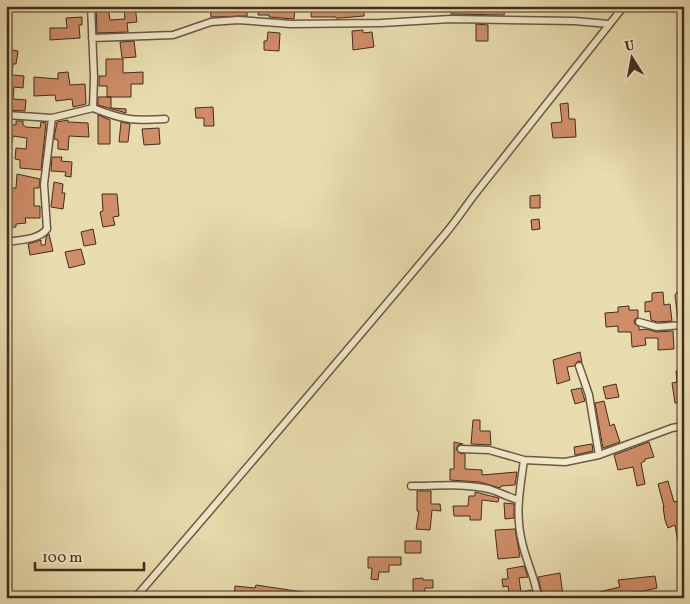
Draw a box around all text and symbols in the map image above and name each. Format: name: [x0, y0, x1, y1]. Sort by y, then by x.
north arrow: [608, 32, 658, 82]
text: U: [623, 36, 637, 57]
scale bar: [35, 539, 144, 571]
text: 100 m: [42, 548, 82, 569]

